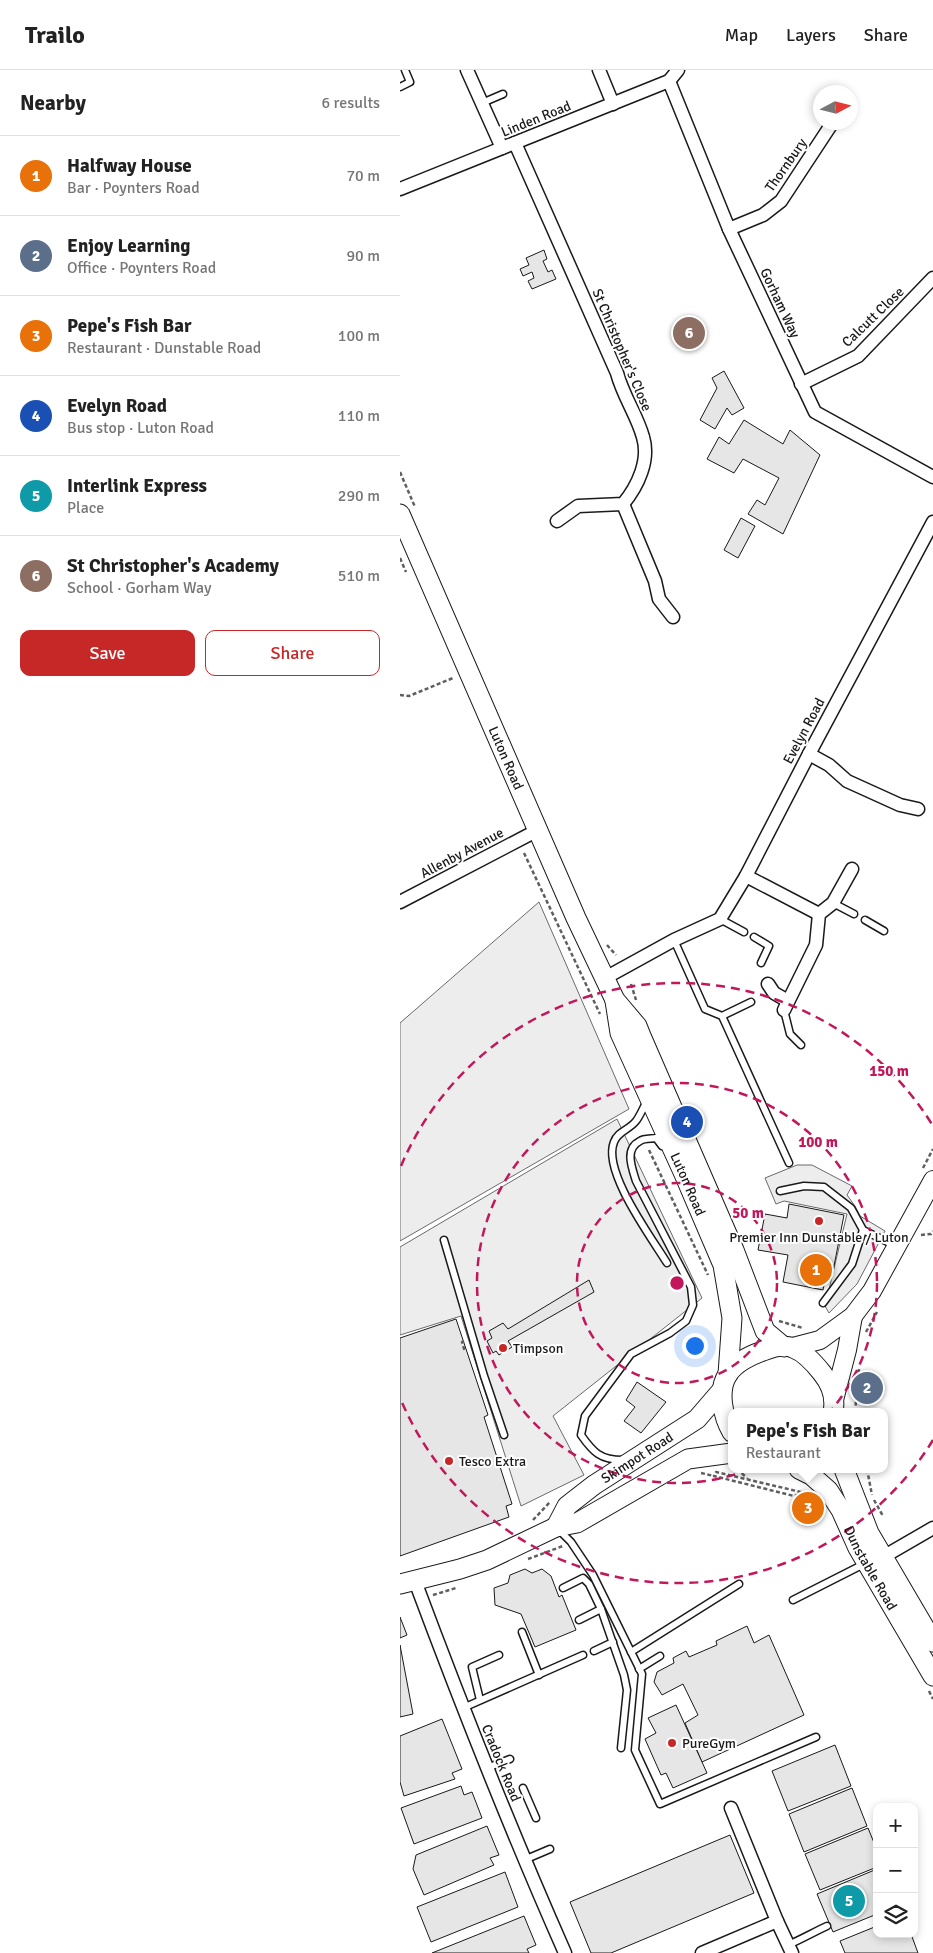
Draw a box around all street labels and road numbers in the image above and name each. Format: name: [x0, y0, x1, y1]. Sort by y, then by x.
street label: Linden Road: [499, 97, 573, 141]
street label: Thornbury: [761, 134, 811, 195]
street label: Gorham Way: [756, 265, 804, 341]
street label: Calcutt Close: [839, 283, 907, 351]
street label: St Christopher's Close: [589, 286, 655, 414]
street label: Evelyn Road: [780, 695, 828, 767]
street label: Luton Road: [485, 724, 527, 792]
street label: Allenby Avenue: [417, 824, 507, 882]
street label: Luton Road: [667, 1150, 709, 1218]
street label: Skimpot Road: [598, 1428, 676, 1487]
street label: Dunstable Road: [841, 1523, 901, 1613]
street label: Cradock Road: [478, 1722, 524, 1804]

